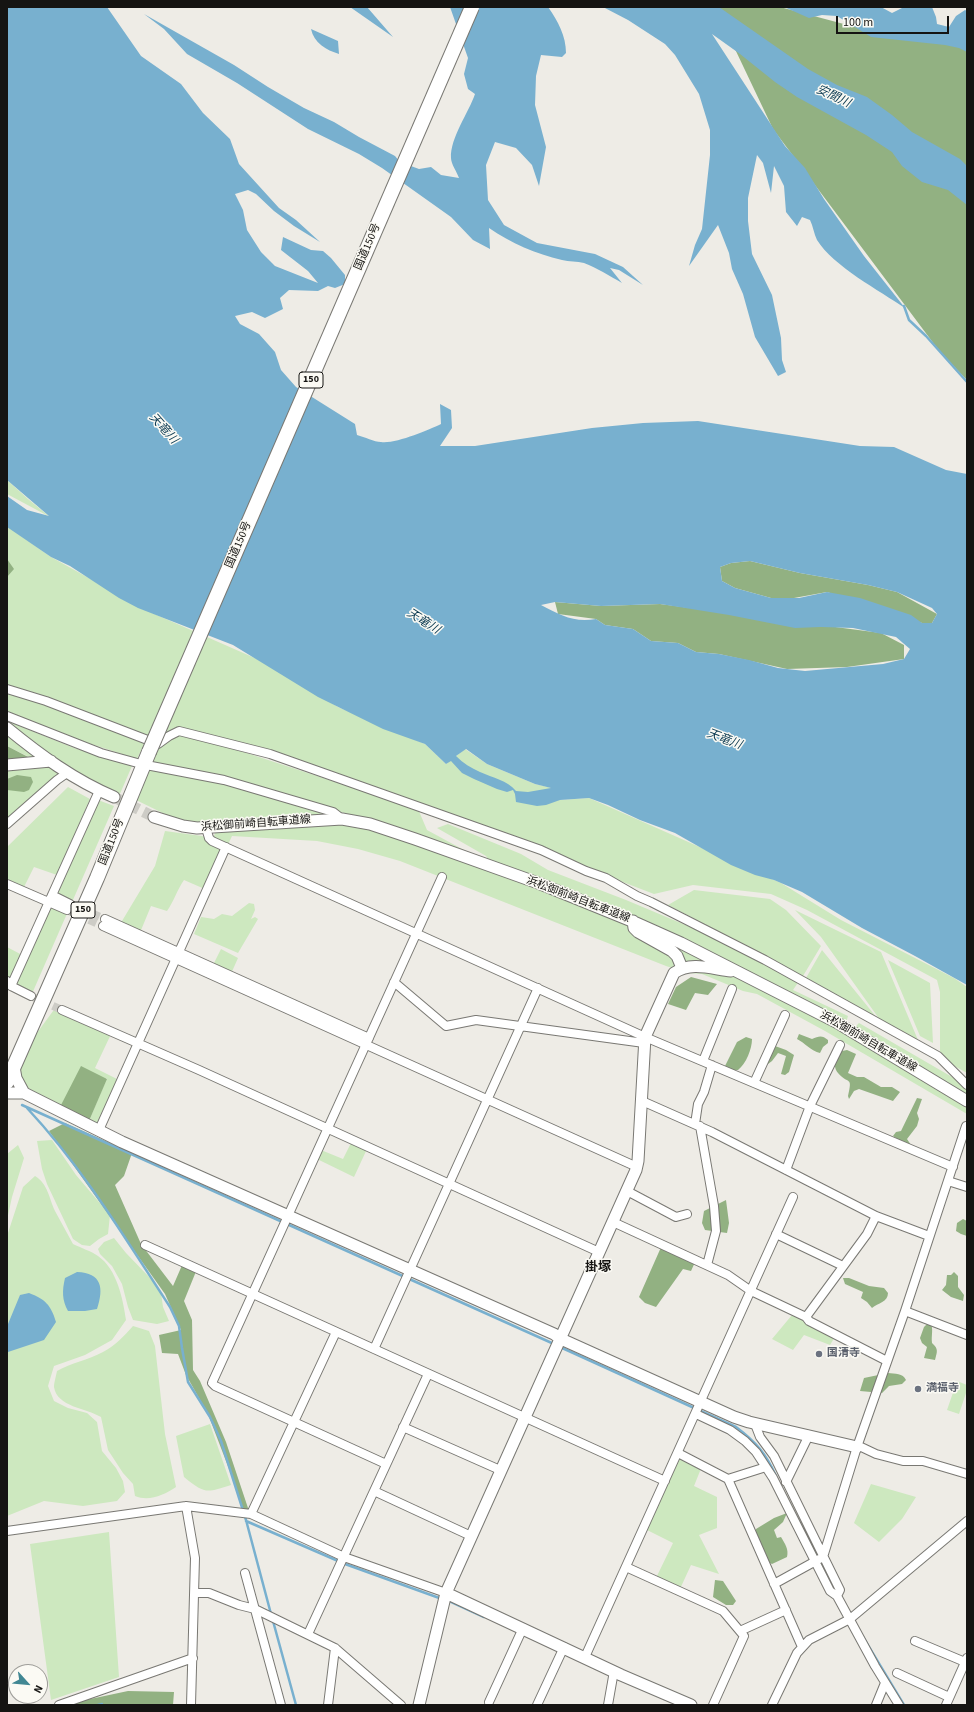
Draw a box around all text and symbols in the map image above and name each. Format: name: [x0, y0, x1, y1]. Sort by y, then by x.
scale bar: [838, 8, 951, 34]
text: 100 m: [843, 14, 873, 31]
water label: 安間川: [814, 83, 852, 111]
street label: 国道150号: [352, 222, 384, 272]
road number: 150: [299, 372, 323, 388]
water label: 天竜川: [146, 411, 180, 447]
street label: 国道150号: [223, 520, 255, 570]
water label: 天竜川: [404, 606, 442, 638]
water label: 天竜川: [705, 727, 743, 753]
street label: 浜松御前崎自転車道線: [201, 814, 311, 834]
street label: 国道150号: [97, 817, 127, 867]
street label: 浜松御前崎自転車道線: [524, 874, 632, 926]
road number: 150: [71, 902, 95, 918]
street label: 浜松御前崎自転車道線: [817, 1009, 919, 1075]
district label: 掛塚: [585, 1260, 611, 1276]
place label: 国清寺: [827, 1347, 860, 1361]
marker: 国清寺: [814, 1349, 824, 1359]
place label: 満福寺: [926, 1382, 959, 1396]
marker: 満福寺: [913, 1384, 923, 1394]
north arrow: [8, 1664, 48, 1704]
text: N: [30, 1683, 47, 1696]

